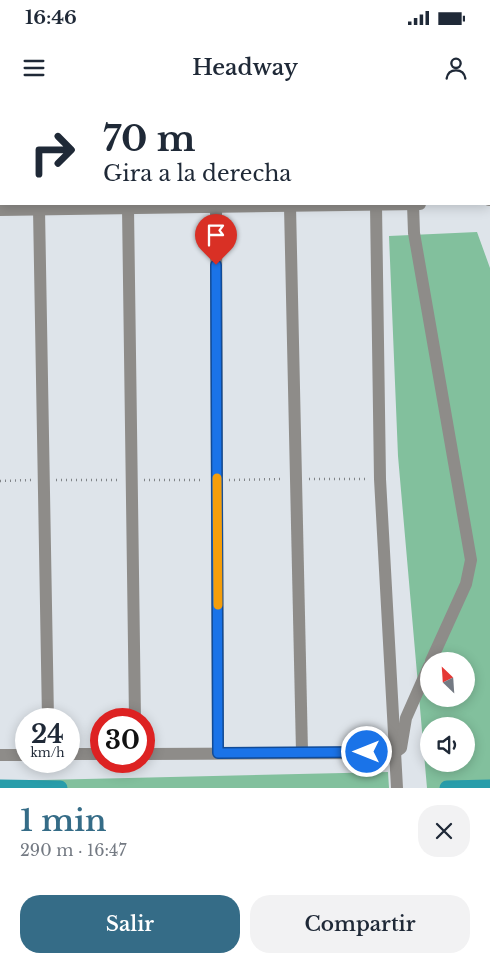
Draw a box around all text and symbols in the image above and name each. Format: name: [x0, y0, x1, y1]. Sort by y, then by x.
text: 16:46: [25, 6, 77, 29]
icon: menu: [20, 54, 48, 82]
text: Headway: [192, 54, 298, 81]
icon: person: [442, 54, 470, 82]
text: 70 m: [103, 117, 196, 160]
icon: right: [20, 120, 85, 185]
text: Gira a la derecha: [103, 160, 292, 187]
pin: [195, 214, 237, 265]
icon: arrive: [202, 221, 230, 249]
north arrow: [420, 652, 475, 708]
map controls: [420, 652, 475, 772]
speed limit sign: 30: [90, 708, 155, 773]
button: sound: [420, 717, 475, 772]
text: 24: [31, 719, 64, 750]
position arrow: [340, 725, 392, 777]
text: km/h: [30, 745, 65, 760]
text: 1 min: [20, 802, 106, 839]
button: close: [418, 805, 470, 857]
text: 290 m · 16:47: [20, 840, 126, 860]
button: Salir: [20, 895, 240, 953]
button: Compartir: [250, 895, 470, 953]

